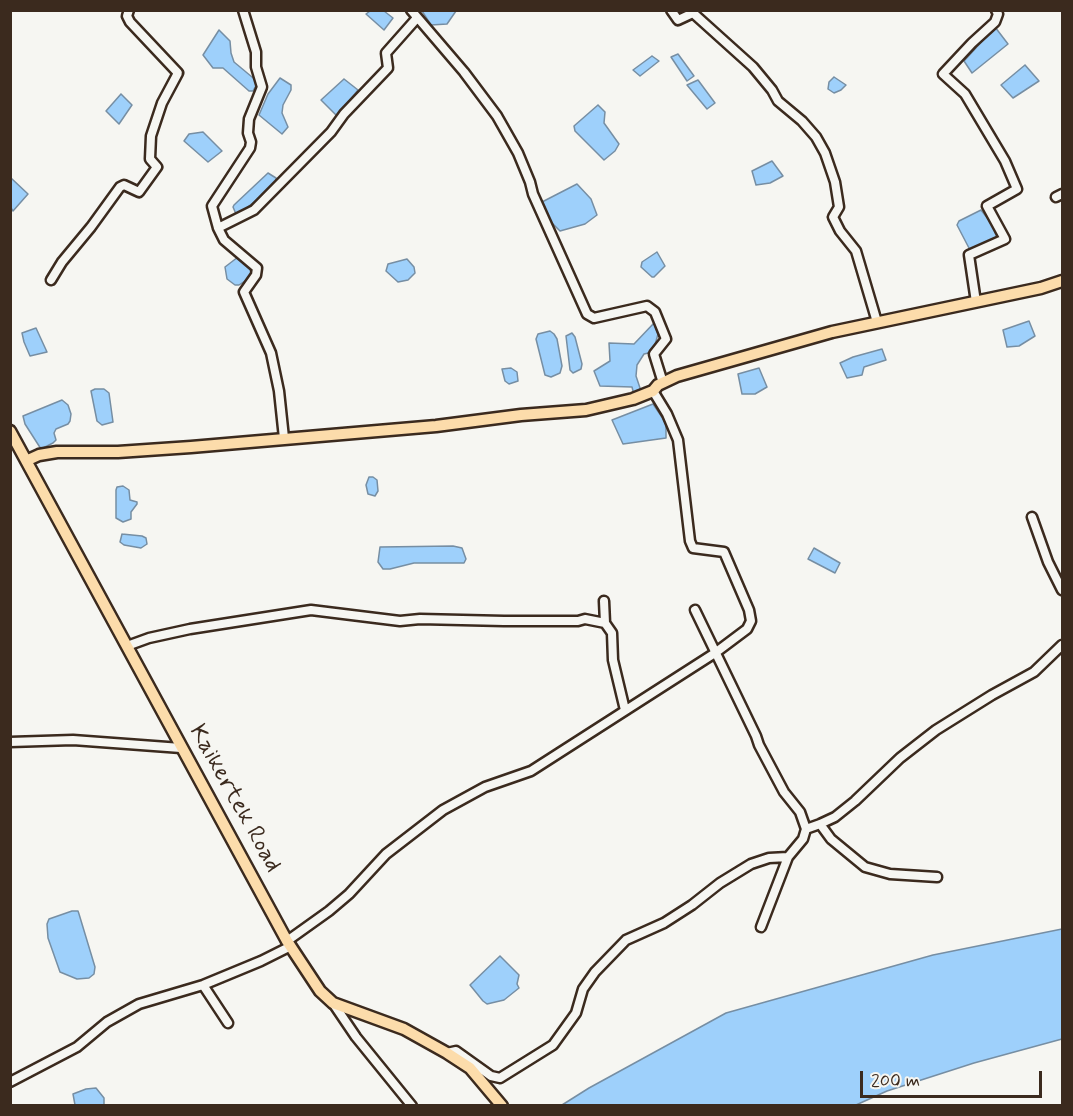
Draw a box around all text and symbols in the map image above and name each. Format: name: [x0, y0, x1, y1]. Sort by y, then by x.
street label: Kaikertek Road: [182, 720, 286, 878]
scale bar: [863, 1059, 1044, 1097]
text: 200 m: [871, 1069, 920, 1093]

